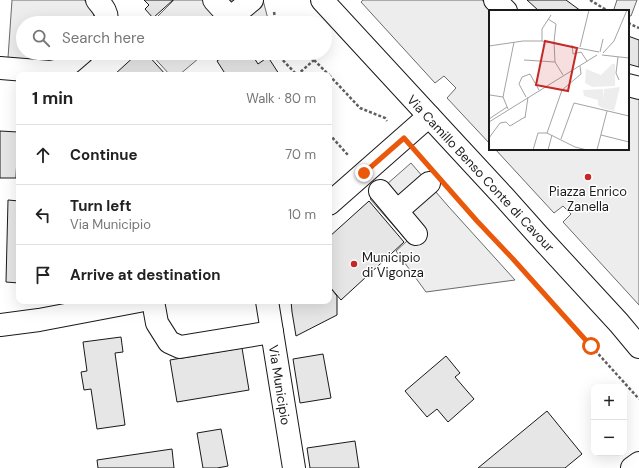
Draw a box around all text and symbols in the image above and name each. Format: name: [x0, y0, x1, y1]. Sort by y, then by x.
inset map: [489, 10, 629, 150]
search box: [16, 16, 332, 60]
icon: search: [30, 27, 52, 49]
text: Search here: [62, 28, 145, 48]
text: 1 min: [32, 87, 73, 109]
text: Walk · 80 m: [246, 90, 316, 107]
street label: Via Camillo Benso Conte di Cavour: [403, 91, 558, 255]
icon: ahead: [32, 144, 54, 166]
text: Continue: [70, 145, 138, 165]
text: 70 m: [285, 146, 316, 163]
route end: [355, 164, 373, 182]
marker: Piazza Enrico Zanella: [583, 172, 593, 182]
place label: Piazza Enrico Zanella: [549, 183, 627, 215]
text: Turn left: [70, 196, 131, 216]
icon: left: [32, 204, 54, 226]
text: 10 m: [288, 206, 316, 223]
text: Via Municipio: [70, 216, 151, 233]
place label: Municipio di Vigonza: [362, 249, 424, 281]
marker: Municipio di Vigonza: [349, 259, 359, 269]
icon: arrive: [32, 264, 54, 286]
text: Arrive at destination: [70, 265, 221, 285]
route start: [582, 337, 600, 355]
street label: Via Municipio: [265, 344, 294, 427]
map controls: [591, 384, 627, 456]
button: +: [591, 384, 627, 420]
button: −: [591, 420, 627, 456]

